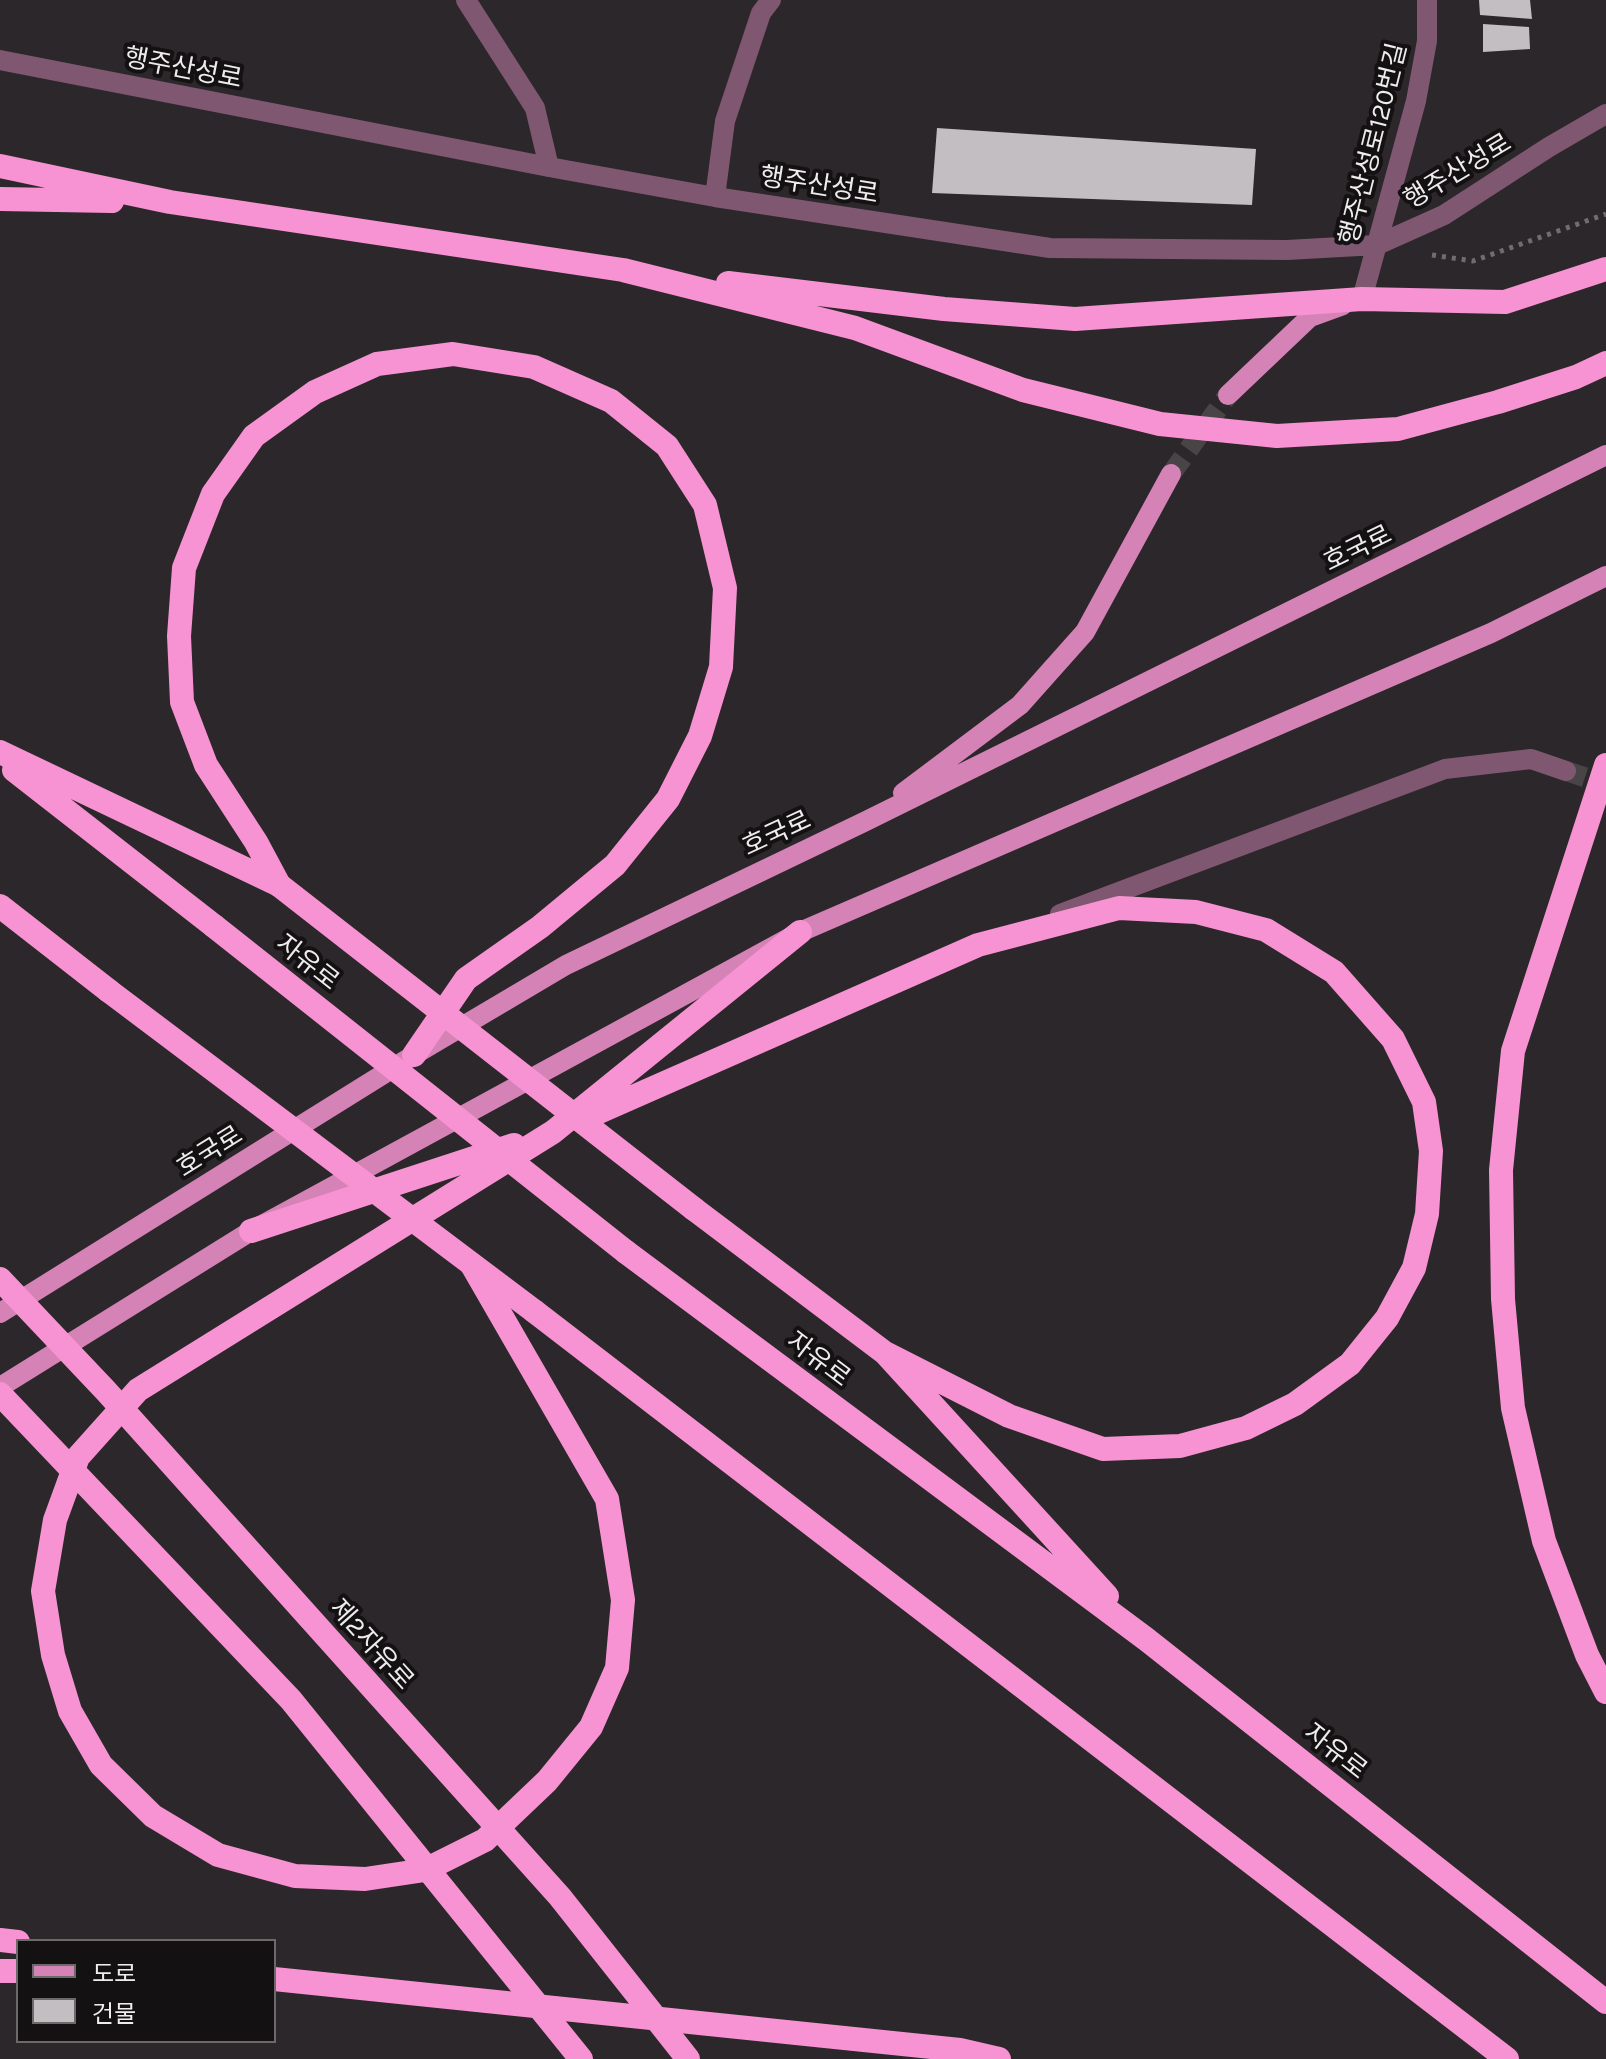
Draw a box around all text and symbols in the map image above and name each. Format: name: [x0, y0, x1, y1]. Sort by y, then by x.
street label: 행주산성로120번길: [1334, 40, 1414, 248]
street label: 행주산성로: [121, 42, 245, 96]
street label: 행주산성로: [1399, 128, 1517, 216]
street label: 행주산성로: [757, 161, 881, 211]
street label: 호국로: [1319, 519, 1397, 579]
street label: 호국로: [738, 805, 816, 863]
street label: 자유로: [269, 929, 345, 997]
street label: 호국로: [171, 1120, 249, 1184]
street label: 자유로: [780, 1326, 856, 1394]
street label: 제2자유로: [322, 1593, 420, 1697]
street label: 자유로: [1297, 1718, 1373, 1786]
legend: [16, 1939, 276, 2043]
text: 도로: [92, 1960, 136, 1988]
text: 건물: [92, 2000, 136, 2028]

